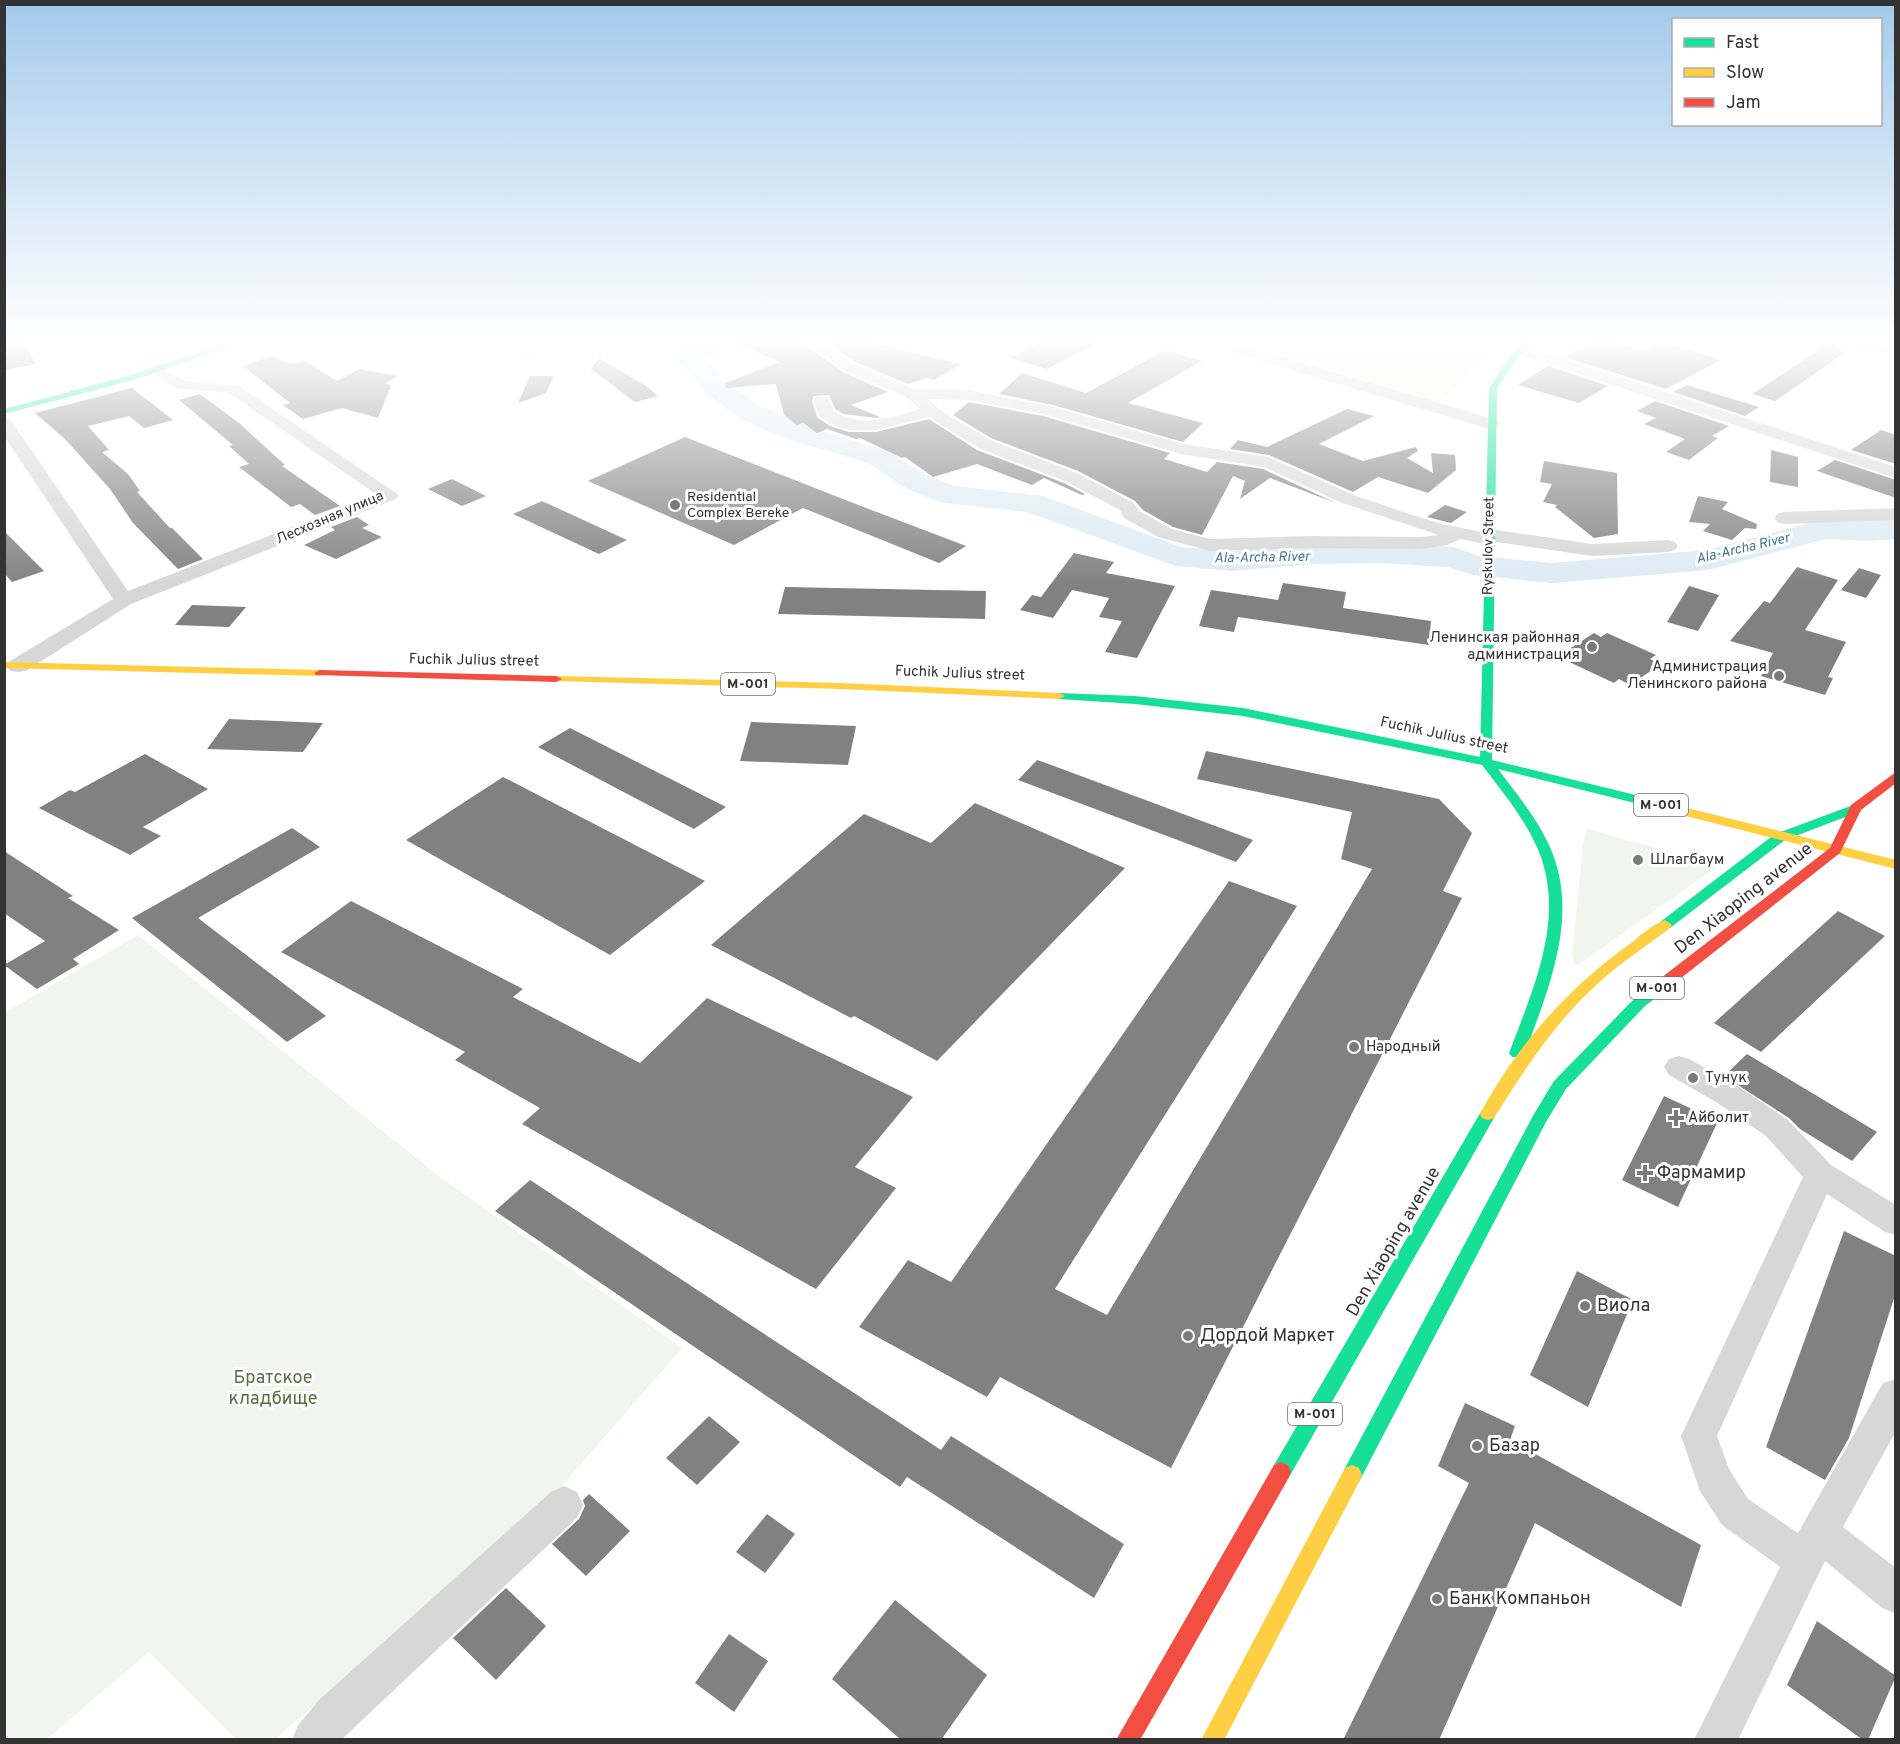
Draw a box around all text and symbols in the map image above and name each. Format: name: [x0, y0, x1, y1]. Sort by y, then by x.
legend: [1672, 18, 1882, 126]
text: Fast: [1726, 32, 1759, 55]
text: Slow: [1726, 62, 1764, 85]
text: Jam: [1726, 92, 1761, 115]
street label: Лесхозная улица: [274, 488, 386, 548]
place label: Residential Complex Bereke: [687, 489, 789, 522]
street label: Ryskulov Street: [1480, 497, 1498, 595]
marker: Residential Complex Bereke: [668, 498, 682, 512]
water label: Ala-Archa River: [1694, 530, 1793, 568]
water label: Ala-Archa River: [1214, 549, 1312, 567]
place label: Ленинская районная администрация: [1429, 629, 1580, 665]
marker: Ленинская районная администрация: [1585, 640, 1599, 654]
street label: Fuchik Julius street: [409, 650, 539, 672]
place label: Администрация Ленинского района: [1627, 658, 1767, 694]
street label: Fuchik Julius street: [895, 662, 1025, 686]
marker: Администрация Ленинского района: [1772, 669, 1786, 683]
road number: М-001: [721, 673, 775, 695]
street label: Fuchik Julius street: [1378, 713, 1510, 759]
road number: М-001: [1634, 794, 1688, 816]
street label: Den Xiaoping avenue: [1670, 838, 1818, 960]
place label: Шлагбаум: [1650, 851, 1724, 870]
marker: Шлагбаум: [1631, 853, 1645, 867]
road number: M-001: [1630, 977, 1684, 999]
place label: Народный: [1366, 1038, 1441, 1057]
marker: Народный: [1347, 1040, 1361, 1054]
place label: Тунук: [1705, 1069, 1747, 1088]
marker: Тунук: [1686, 1071, 1700, 1085]
place label: Айболит: [1688, 1109, 1749, 1128]
marker: Айболит: [1669, 1111, 1683, 1125]
place label: Фармамир: [1657, 1162, 1746, 1185]
street label: Den Xiaoping avenue: [1342, 1163, 1446, 1321]
marker: Фармамир: [1638, 1166, 1652, 1180]
place label: Виола: [1597, 1295, 1650, 1318]
marker: Виола: [1578, 1299, 1592, 1313]
place label: Дордой Маркет: [1200, 1325, 1335, 1348]
marker: Дордой Маркет: [1181, 1329, 1195, 1343]
park label: Братское кладбище: [228, 1367, 318, 1411]
road number: M-001: [1288, 1403, 1342, 1425]
place label: Базар: [1489, 1435, 1540, 1458]
marker: Базар: [1470, 1439, 1484, 1453]
place label: Банк Компаньон: [1449, 1588, 1591, 1611]
marker: Банк Компаньон: [1430, 1592, 1444, 1606]

